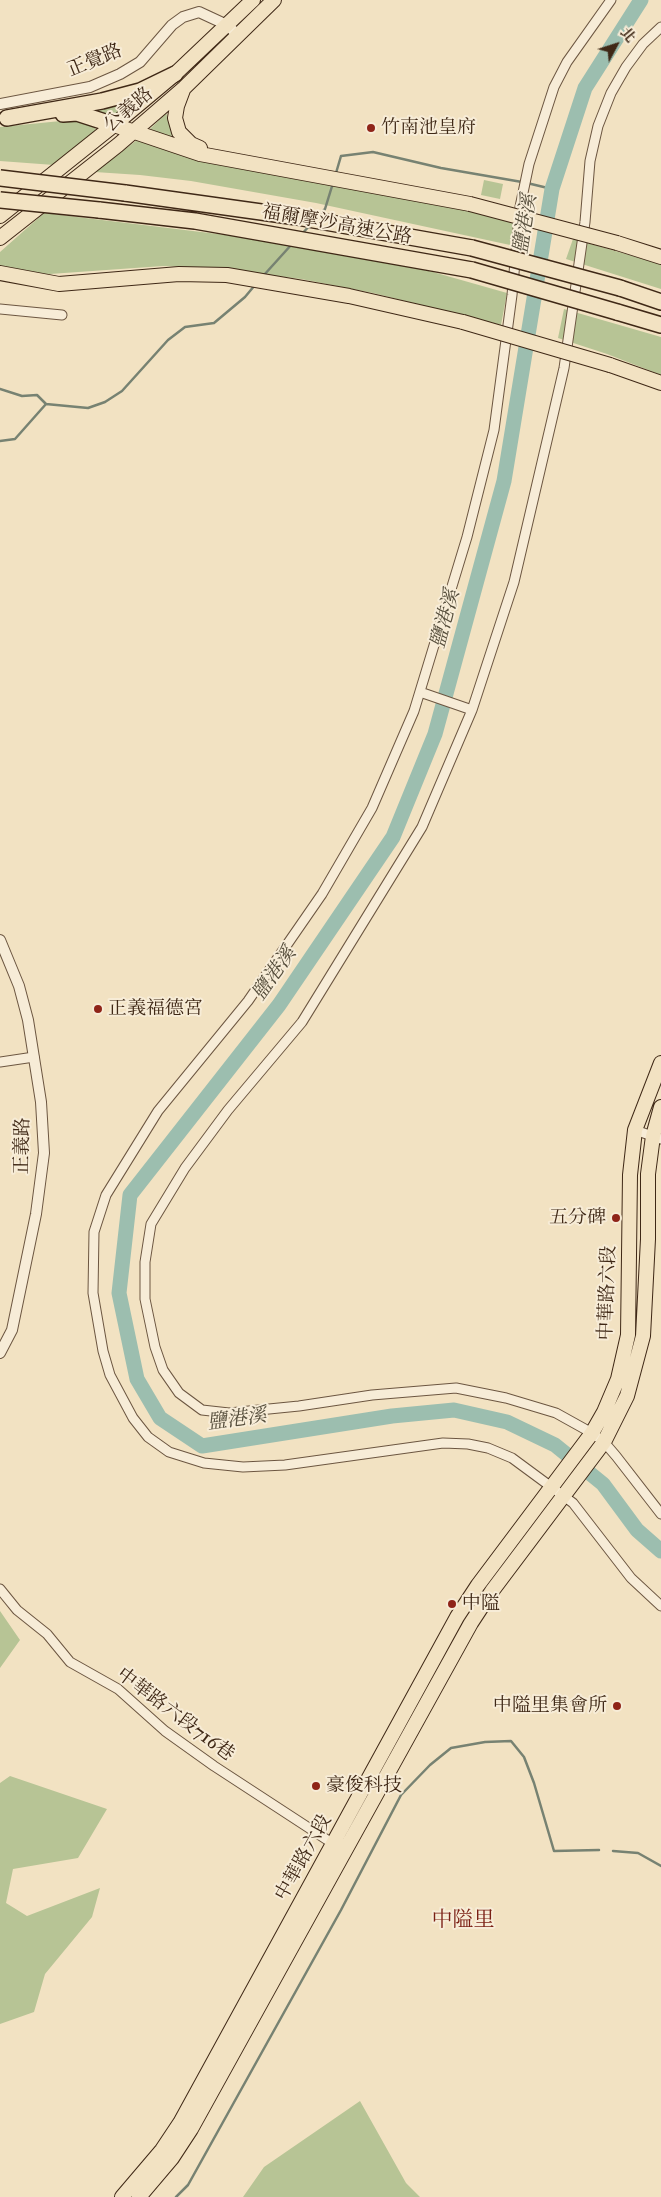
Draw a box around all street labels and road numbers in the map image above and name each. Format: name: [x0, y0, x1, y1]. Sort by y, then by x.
street label: 正覺路: [64, 40, 126, 82]
street label: 公義路: [100, 83, 158, 137]
street label: 福爾摩沙高速公路: [260, 201, 414, 249]
street label: 正義路: [11, 1117, 35, 1175]
street label: 中華路六段: [595, 1245, 621, 1341]
street label: 中華路六段716巷: [112, 1663, 238, 1767]
street label: 中華路六段: [271, 1811, 337, 1905]

